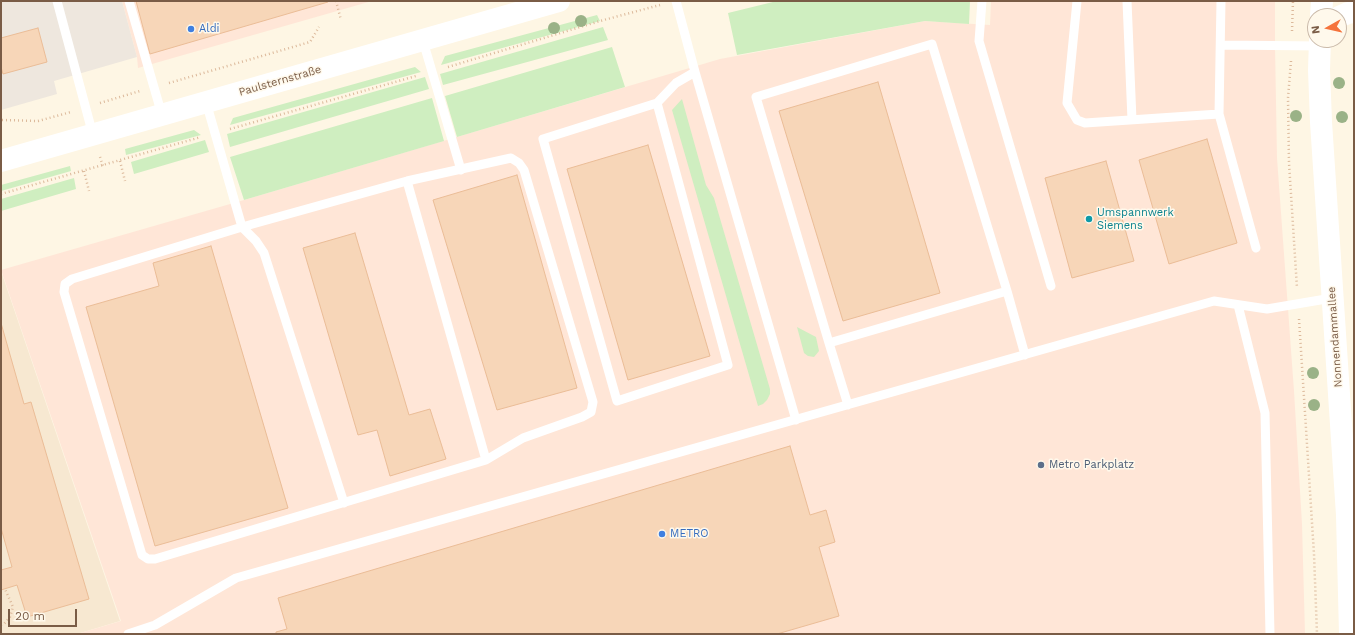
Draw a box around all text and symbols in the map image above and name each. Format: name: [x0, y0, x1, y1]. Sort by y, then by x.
north arrow: [1307, 8, 1347, 48]
place label: Aldi: [199, 22, 219, 36]
marker: Aldi: [186, 24, 196, 34]
text: N: [1309, 25, 1323, 35]
street label: Paulsternstraße: [237, 63, 323, 99]
place label: Umspannwerk Siemens: [1097, 206, 1174, 232]
marker: Umspannwerk Siemens: [1084, 214, 1094, 224]
street label: Nonnendammallee: [1325, 286, 1345, 388]
place label: Metro Parkplatz: [1049, 458, 1134, 472]
marker: Metro Parkplatz: [1036, 460, 1046, 470]
place label: METRO: [670, 527, 709, 541]
marker: METRO: [657, 529, 667, 539]
scale bar: [10, 601, 79, 627]
text: 20 m: [15, 609, 45, 623]

